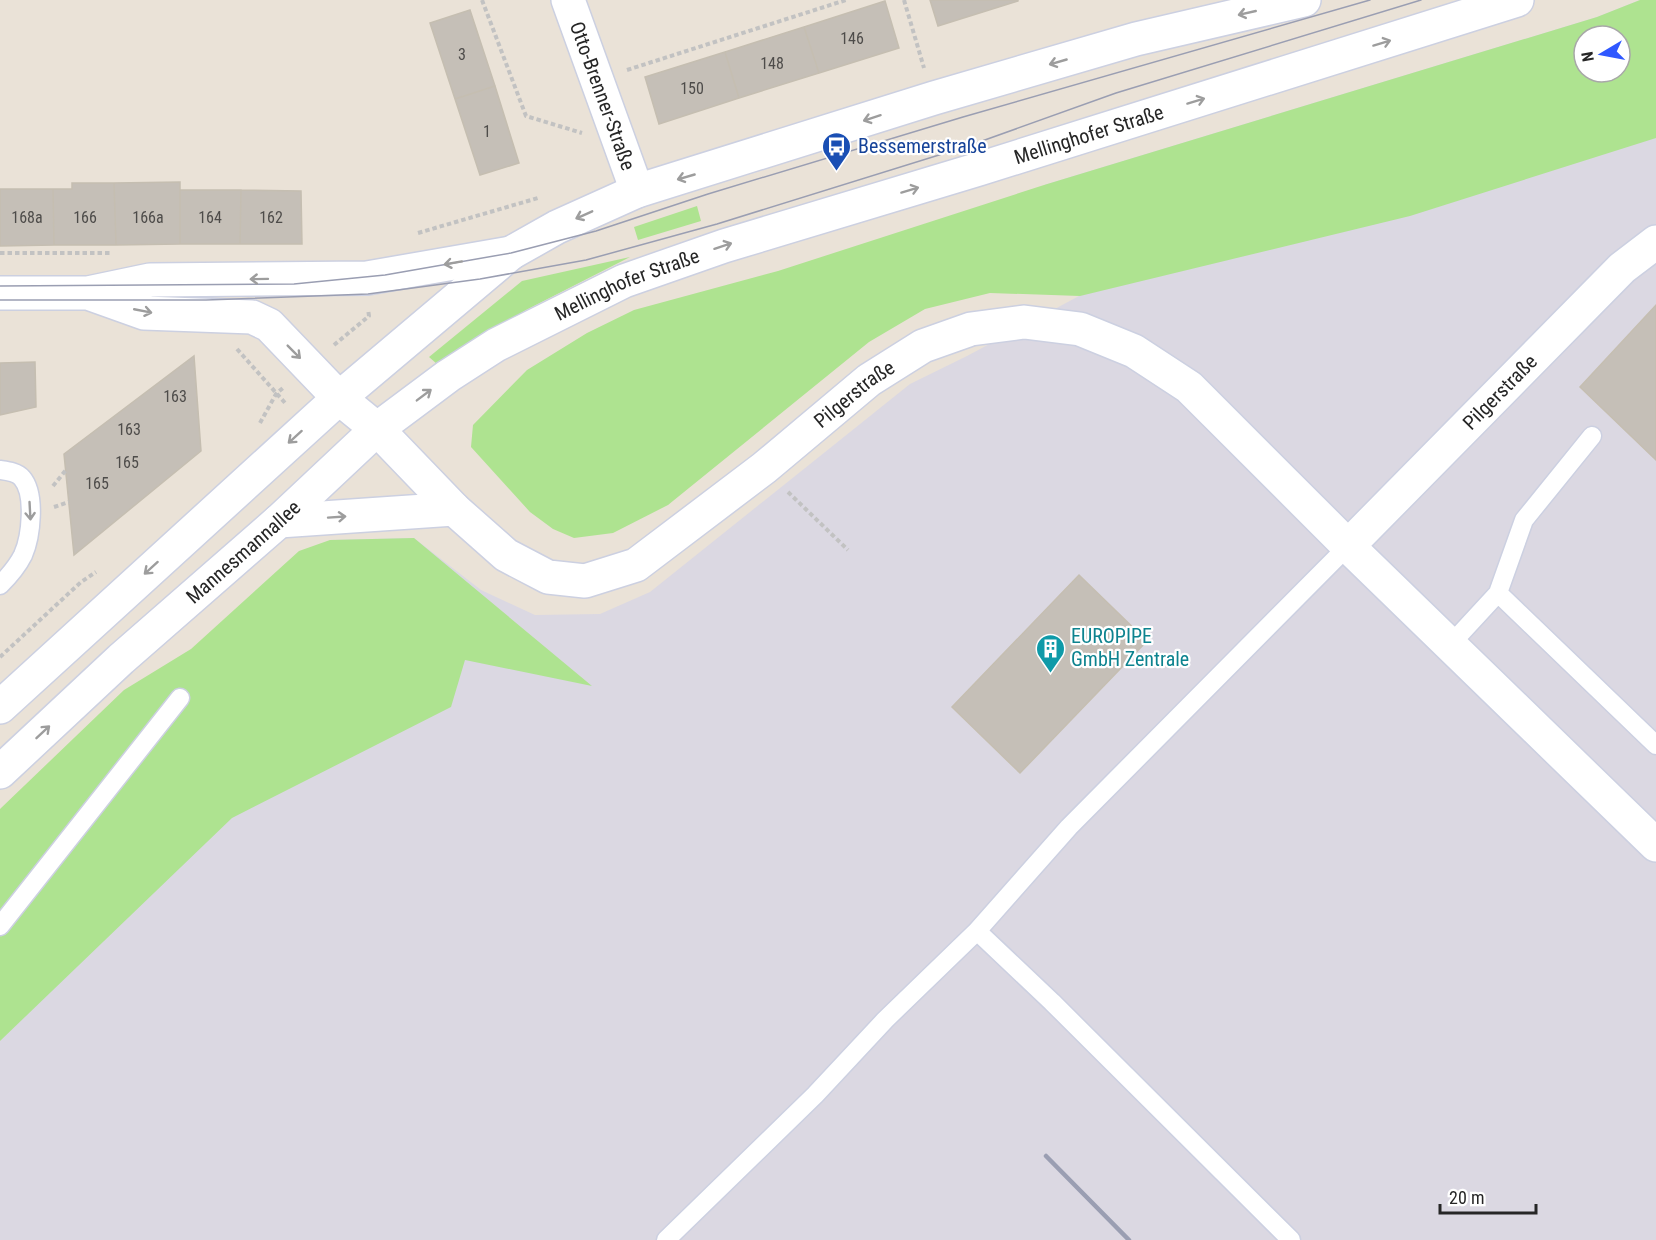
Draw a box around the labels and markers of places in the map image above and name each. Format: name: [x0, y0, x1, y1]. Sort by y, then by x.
bus stop icon: Bessemerstraße: [821, 130, 853, 172]
place label: Bessemerstraße: [858, 134, 987, 158]
place label: EUROPIPE GmbH Zentrale: [1071, 624, 1189, 671]
building icon: EUROPIPE GmbH Zentrale: [1034, 632, 1066, 674]

